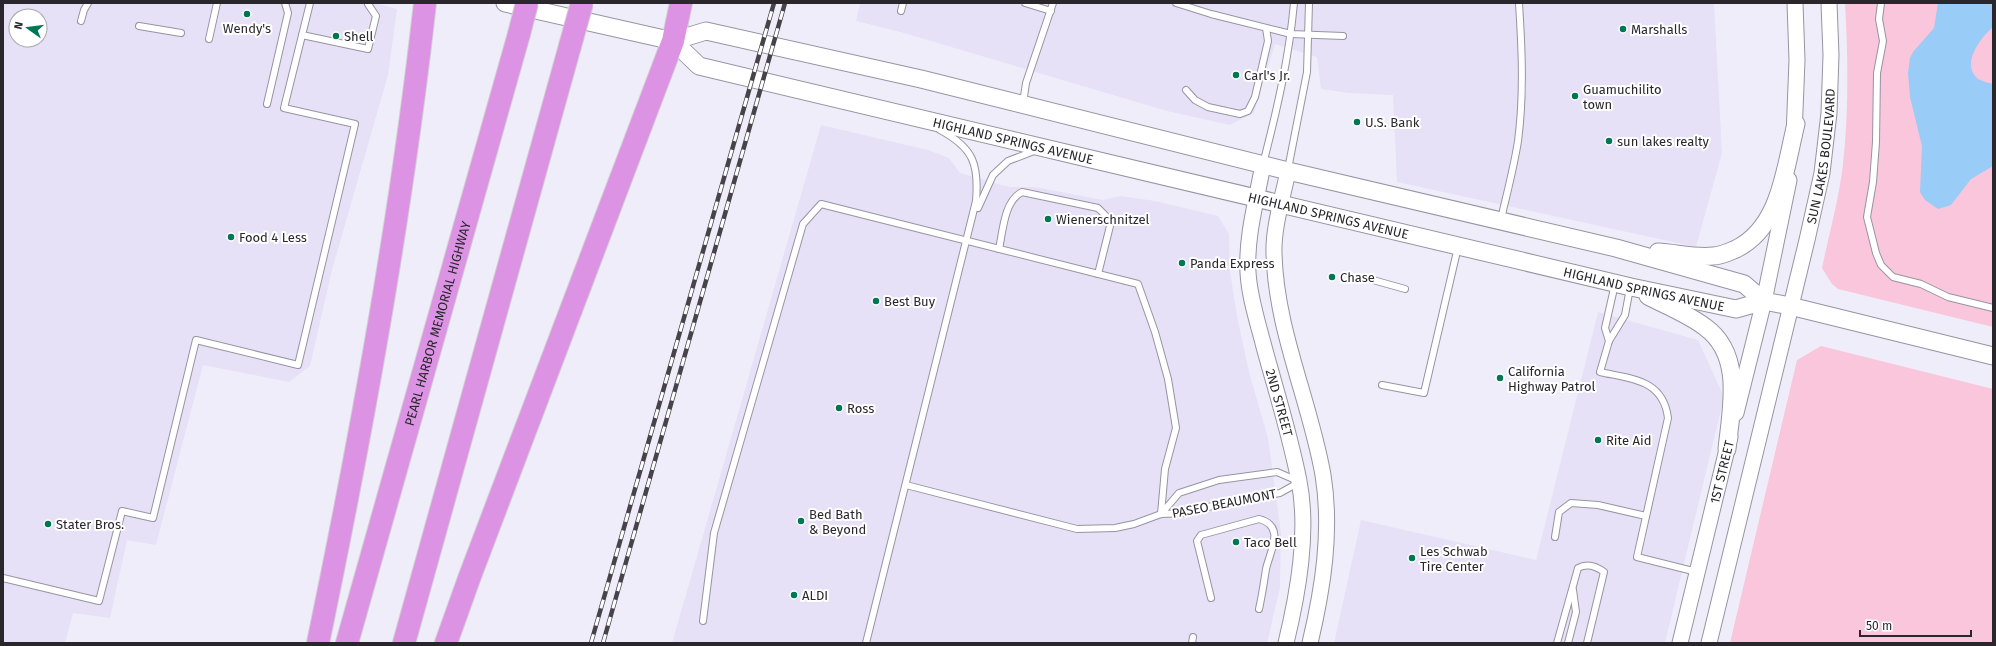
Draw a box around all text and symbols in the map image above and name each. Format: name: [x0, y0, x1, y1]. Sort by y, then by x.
north arrow: [8, 8, 48, 48]
marker: Wendy's: [242, 9, 252, 19]
text: N: [12, 21, 26, 31]
place label: Wendy's: [223, 21, 271, 36]
place label: Marshalls: [1631, 22, 1687, 37]
marker: Marshalls: [1618, 24, 1628, 34]
place label: Shell: [344, 29, 374, 44]
marker: Shell: [331, 31, 341, 41]
place label: Carl's Jr.: [1244, 68, 1290, 83]
marker: Carl's Jr.: [1231, 70, 1241, 80]
place label: Guamuchilito town: [1583, 82, 1662, 112]
street label: SUN LAKES BOULEVARD: [1804, 88, 1838, 225]
marker: Guamuchilito town: [1570, 91, 1580, 101]
street label: HIGHLAND SPRINGS AVENUE: [931, 115, 1095, 167]
place label: U.S. Bank: [1365, 115, 1420, 130]
marker: U.S. Bank: [1352, 117, 1362, 127]
place label: sun lakes realty: [1617, 134, 1710, 149]
marker: sun lakes realty: [1604, 136, 1614, 146]
street label: HIGHLAND SPRINGS AVENUE: [1247, 189, 1410, 242]
place label: Wienerschnitzel: [1056, 212, 1150, 227]
marker: Wienerschnitzel: [1043, 214, 1053, 224]
street label: PEARL HARBOR MEMORIAL HIGHWAY: [402, 219, 474, 428]
place label: Food 4 Less: [239, 230, 307, 245]
marker: Food 4 Less: [226, 232, 236, 242]
place label: Panda Express: [1190, 256, 1275, 271]
marker: Panda Express: [1177, 258, 1187, 268]
street label: HIGHLAND SPRINGS AVENUE: [1562, 264, 1726, 314]
place label: Chase: [1340, 270, 1375, 285]
marker: Chase: [1327, 272, 1337, 282]
place label: Best Buy: [884, 294, 936, 309]
marker: Best Buy: [871, 296, 881, 306]
place label: California Highway Patrol: [1508, 364, 1596, 394]
street label: 2ND STREET: [1263, 367, 1296, 438]
marker: California Highway Patrol: [1495, 373, 1505, 383]
place label: Ross: [847, 401, 874, 416]
marker: Ross: [834, 403, 844, 413]
place label: Rite Aid: [1606, 433, 1651, 448]
marker: Rite Aid: [1593, 435, 1603, 445]
street label: 1ST STREET: [1707, 439, 1737, 505]
street label: PASEO BEAUMONT: [1171, 486, 1278, 521]
place label: Bed Bath & Beyond: [809, 507, 866, 537]
marker: Bed Bath & Beyond: [796, 516, 806, 526]
place label: Stater Bros.: [56, 517, 124, 532]
marker: Stater Bros.: [43, 519, 53, 529]
place label: Taco Bell: [1244, 535, 1297, 550]
marker: Taco Bell: [1231, 537, 1241, 547]
place label: Les Schwab Tire Center: [1420, 544, 1488, 574]
marker: Les Schwab Tire Center: [1407, 553, 1417, 563]
place label: ALDI: [802, 588, 828, 603]
marker: ALDI: [789, 590, 799, 600]
scale bar: [1860, 612, 1971, 638]
text: 50 m: [1866, 619, 1892, 633]

